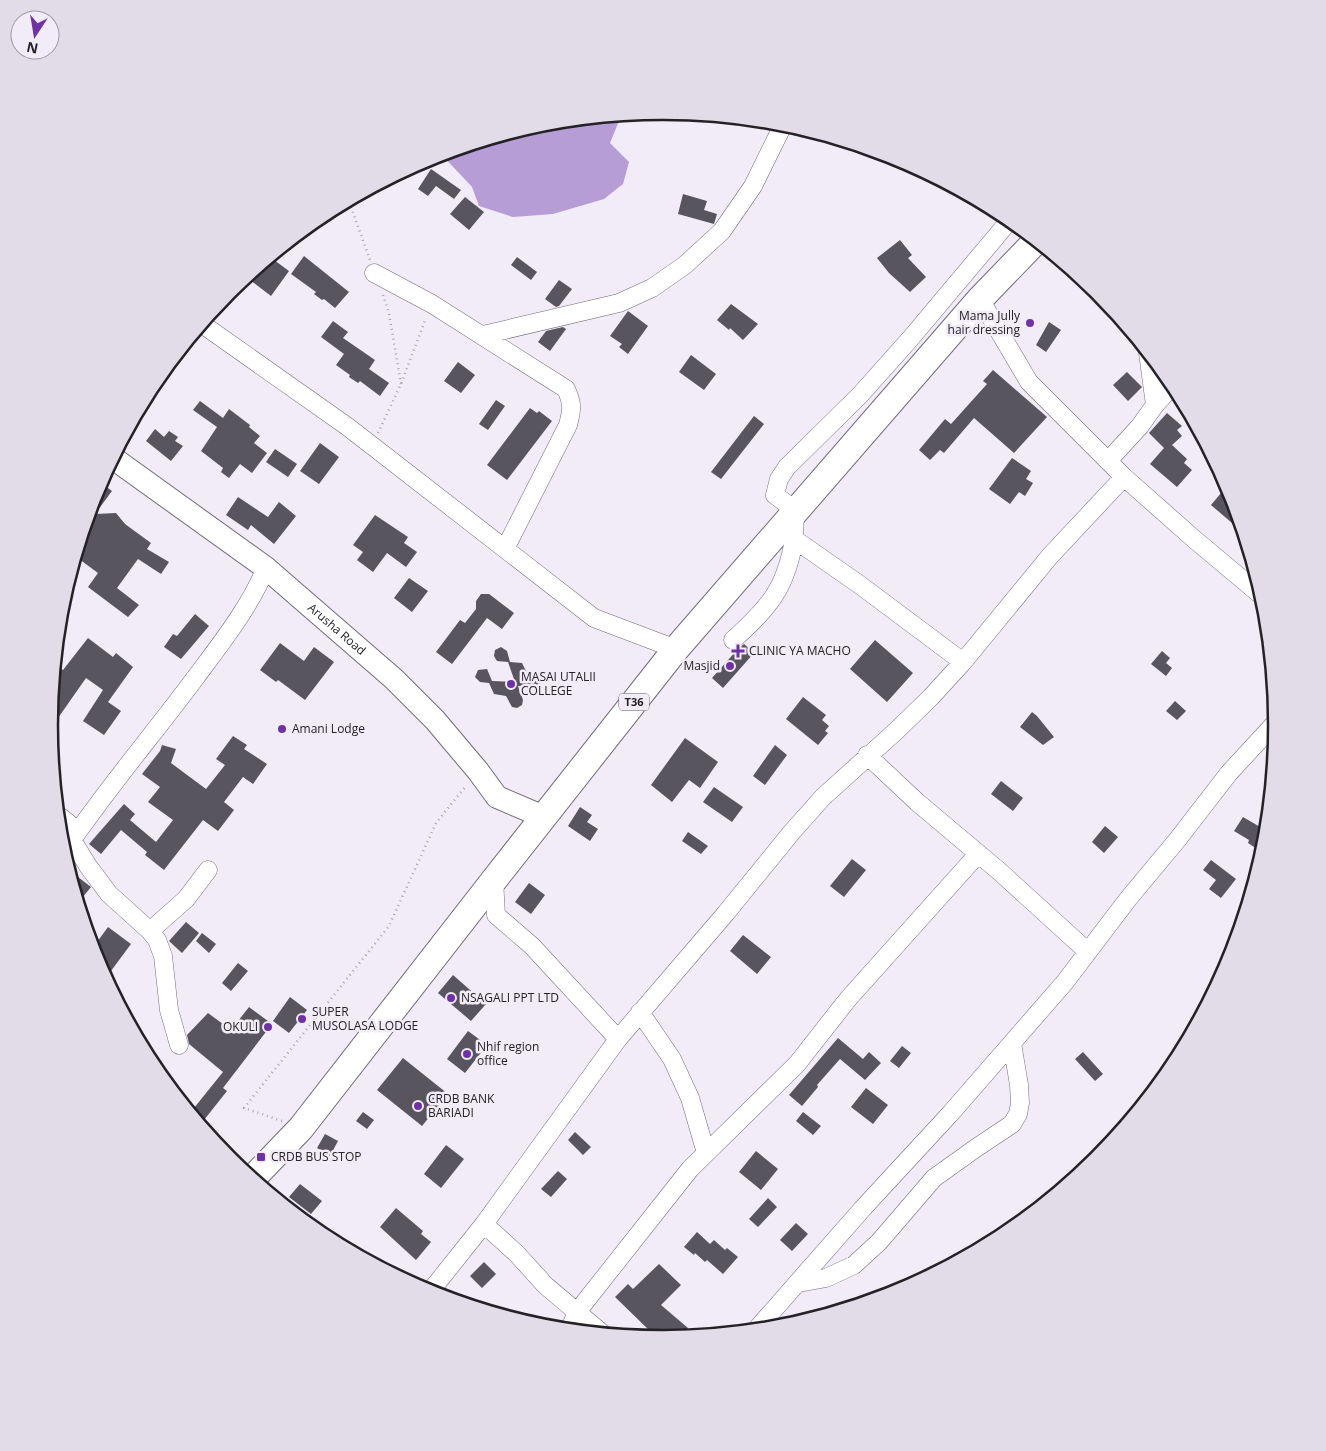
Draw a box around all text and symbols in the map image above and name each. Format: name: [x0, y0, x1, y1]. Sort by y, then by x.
north arrow: [10, 10, 60, 60]
text: N: [25, 38, 40, 59]
place label: Mama Jully hair dressing: [948, 307, 1021, 338]
marker: Mama Jully hair dressing: [1024, 317, 1036, 329]
street label: Arusha Road: [304, 599, 370, 659]
place label: CLINIC YA MACHO: [749, 642, 851, 659]
marker: CLINIC YA MACHO: [731, 644, 745, 658]
place label: Masjid: [683, 657, 720, 674]
marker: Masjid: [724, 660, 736, 672]
place label: MASAI UTALII COLLEGE: [521, 668, 596, 699]
marker: MASAI UTALII COLLEGE: [505, 678, 517, 690]
road number: T36: [619, 694, 649, 710]
place label: Amani Lodge: [292, 720, 365, 737]
marker: Amani Lodge: [276, 723, 288, 735]
place label: NSAGALI PPT LTD: [461, 989, 559, 1006]
marker: NSAGALI PPT LTD: [445, 992, 457, 1004]
place label: SUPER MUSOLASA LODGE: [312, 1003, 418, 1034]
marker: SUPER MUSOLASA LODGE: [296, 1013, 308, 1025]
place label: OKULI: [223, 1018, 258, 1035]
marker: OKULI: [262, 1021, 274, 1033]
place label: Nhif region office: [477, 1038, 539, 1069]
marker: Nhif region office: [461, 1048, 473, 1060]
place label: CRDB BANK BARIADI: [428, 1090, 495, 1121]
marker: CRDB BANK BARIADI: [412, 1100, 424, 1112]
place label: CRDB BUS STOP: [271, 1148, 361, 1165]
marker: CRDB BUS STOP: [255, 1151, 267, 1163]

